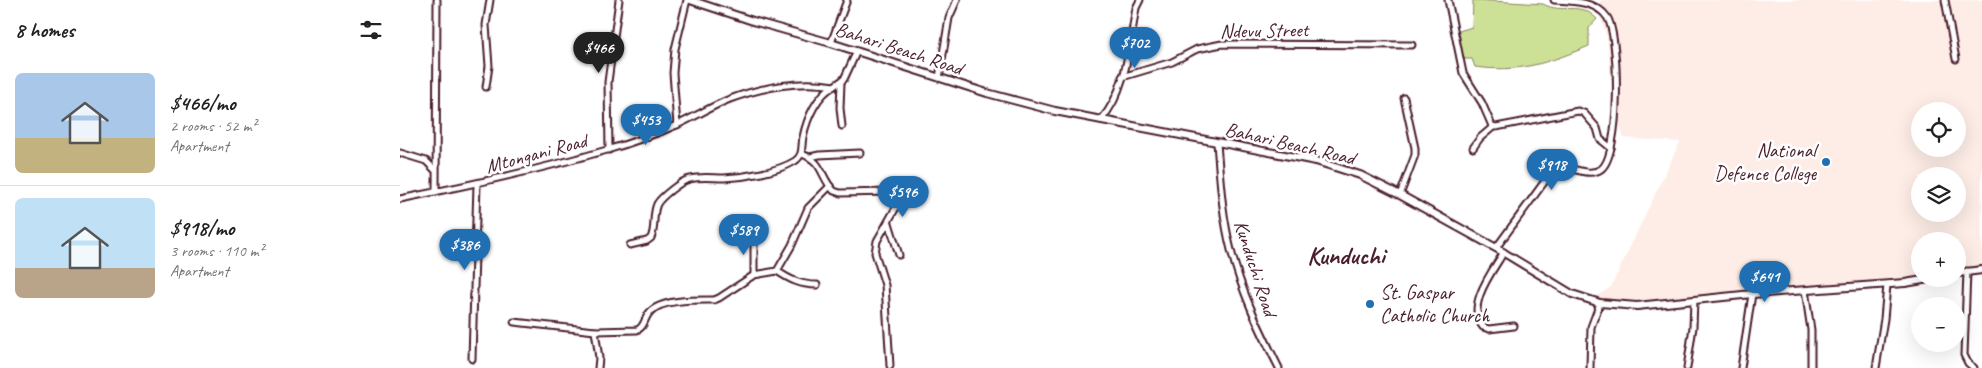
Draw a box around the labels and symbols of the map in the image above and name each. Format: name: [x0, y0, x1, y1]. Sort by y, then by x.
street label: Bahari Beach Road: [832, 16, 969, 82]
street label: Ndevu Street: [1220, 17, 1311, 44]
pin: $702: [1105, 27, 1165, 69]
pin: $466: [569, 32, 629, 74]
pin: $453: [616, 104, 676, 146]
street label: Bahari Beach Road: [1223, 116, 1360, 171]
street label: Mtongani Road: [483, 127, 592, 179]
place label: National Defence College: [1714, 138, 1820, 186]
pin: $918: [1522, 148, 1582, 191]
marker: National Defence College: [1820, 156, 1832, 168]
pin: $596: [873, 176, 933, 218]
pin: $589: [714, 214, 774, 256]
street label: Kunduchi Road: [1228, 217, 1284, 322]
pin: $386: [435, 228, 495, 271]
district label: Kunduchi: [1307, 240, 1388, 272]
pin: $641: [1735, 260, 1795, 303]
place label: St. Gaspar Catholic Church: [1380, 280, 1490, 328]
marker: St. Gaspar Catholic Church: [1364, 298, 1376, 310]

